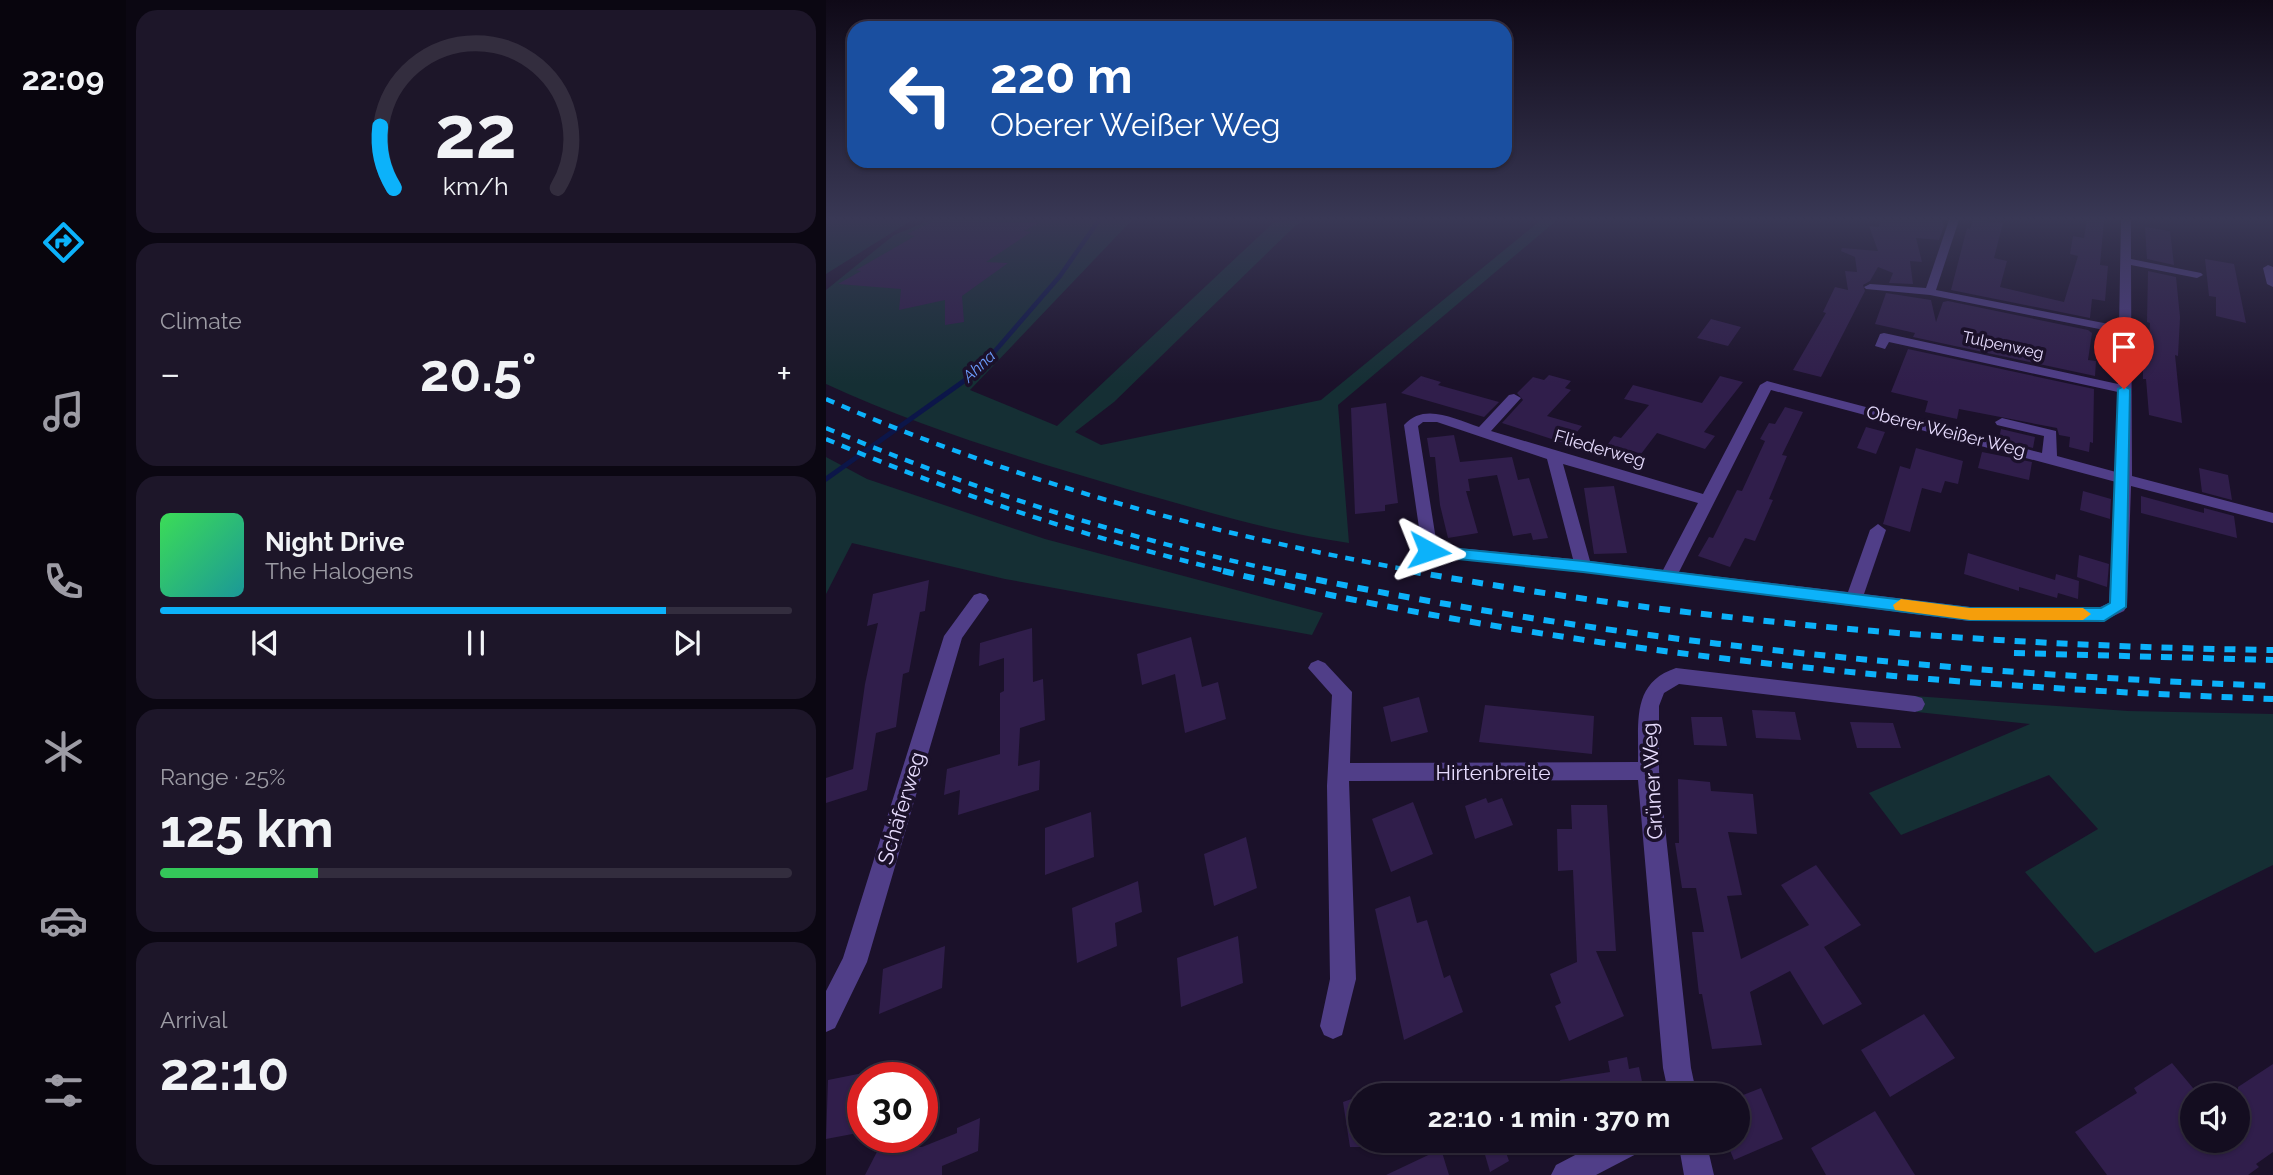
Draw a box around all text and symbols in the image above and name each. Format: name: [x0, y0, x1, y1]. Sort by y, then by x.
text: 220 m: [990, 47, 1133, 104]
icon: left: [875, 49, 966, 140]
text: 22:09: [22, 60, 104, 97]
text: 22: [435, 90, 517, 175]
text: Oberer Weißer Weg: [990, 106, 1281, 143]
text: km/h: [443, 170, 509, 200]
icon: directions: [39, 218, 88, 267]
text: Climate: [160, 307, 242, 334]
pin: [2094, 317, 2154, 389]
street label: Tulpenweg: [1961, 327, 2045, 363]
icon: arrive: [2105, 328, 2143, 366]
text: 20.5°: [420, 342, 537, 403]
water label: Ahna: [958, 346, 1000, 387]
text: −: [160, 351, 180, 396]
text: +: [776, 351, 792, 396]
icon: music: [39, 387, 88, 436]
street label: Oberer Weißer Weg: [1864, 401, 2028, 461]
street label: Fliederweg: [1552, 425, 1648, 471]
position arrow: [1392, 514, 1466, 588]
text: Night Drive: [265, 527, 404, 557]
icon: phone: [39, 557, 88, 606]
text: The Halogens: [265, 557, 413, 584]
icon: previous: [246, 624, 284, 662]
icon: pause: [457, 624, 495, 662]
icon: next: [668, 624, 706, 662]
street label: Grüner Weg: [1636, 722, 1668, 840]
icon: climate: [39, 727, 88, 776]
street label: Schäferweg: [872, 749, 930, 867]
street label: Hirtenbreite: [1436, 760, 1550, 785]
text: Range · 25%: [160, 763, 286, 790]
text: 125 km: [160, 798, 334, 859]
icon: car: [39, 896, 88, 945]
text: Arrival: [160, 1006, 227, 1033]
text: 22:10: [160, 1041, 289, 1102]
speed limit sign: 30: [847, 1062, 938, 1153]
icon: filters: [39, 1066, 88, 1115]
map controls: [2180, 1083, 2250, 1153]
button: sound: [2180, 1083, 2250, 1153]
text: 22:10 · 1 min · 370 m: [1428, 1103, 1670, 1133]

